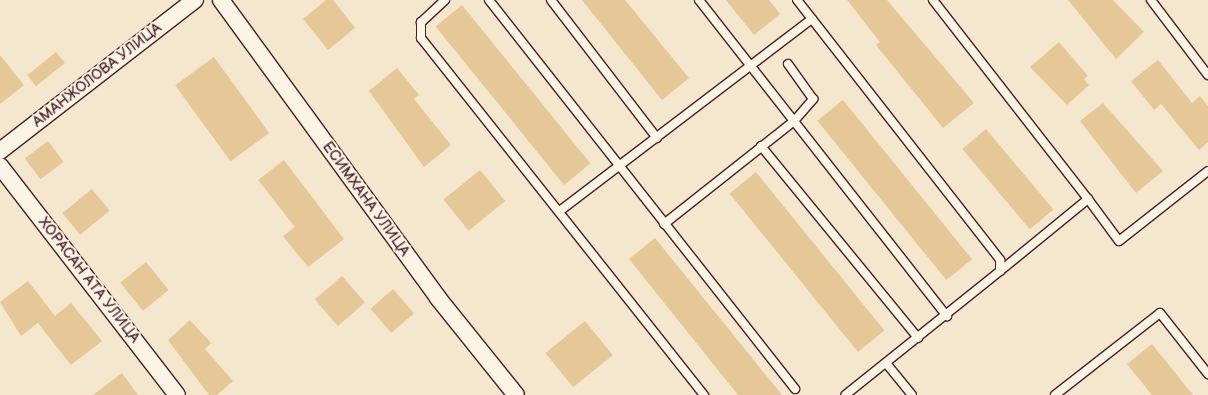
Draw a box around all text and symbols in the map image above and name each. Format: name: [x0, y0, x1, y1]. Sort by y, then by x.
street label: АМАНЖОЛОВА УЛИЦА: [29, 19, 165, 131]
street label: ЕСИМХАНА УЛИЦА: [318, 138, 414, 260]
street label: ХОРАСАН АТА УЛИЦА: [34, 214, 144, 346]

